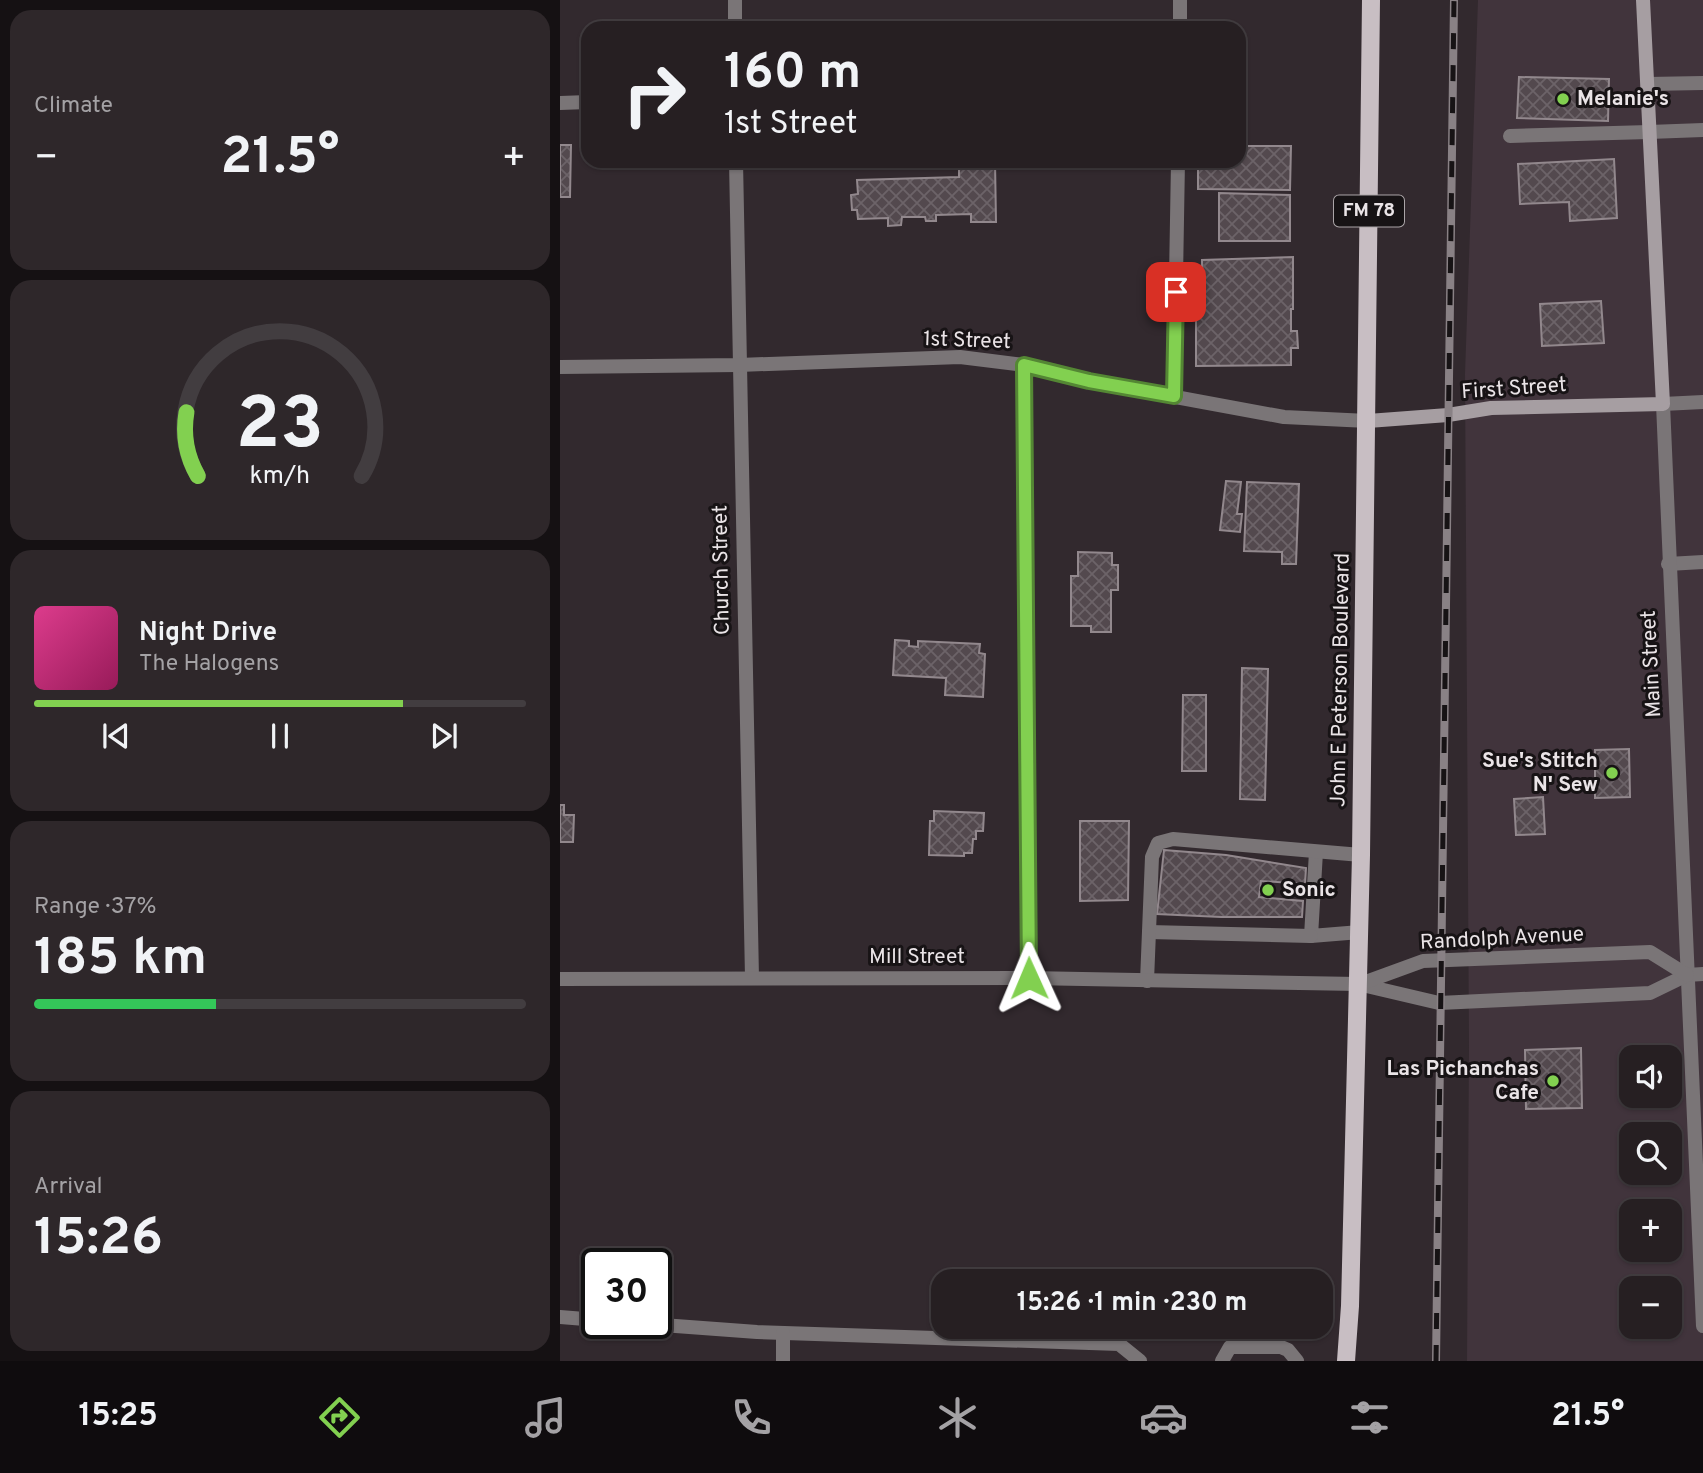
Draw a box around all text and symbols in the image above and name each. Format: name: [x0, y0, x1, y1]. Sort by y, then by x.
text: 160 m: [724, 44, 861, 106]
icon: right: [609, 49, 700, 140]
place label: Melanie's: [1577, 86, 1669, 113]
marker: Melanie's: [1555, 91, 1571, 107]
text: Climate: [34, 92, 113, 121]
text: 1st Street: [724, 105, 858, 145]
text: 21.5°: [221, 126, 339, 192]
text: −: [34, 135, 59, 184]
text: +: [501, 135, 526, 184]
road number: FM 78: [1334, 196, 1404, 226]
pin: [1146, 262, 1206, 322]
icon: arrive: [1157, 273, 1195, 311]
street label: 1st Street: [923, 326, 1011, 356]
street label: First Street: [1460, 372, 1568, 406]
text: 23: [236, 383, 324, 475]
text: km/h: [250, 461, 310, 493]
street label: Church Street: [707, 505, 737, 635]
street label: John E Peterson Boulevard: [1325, 553, 1357, 807]
street label: Main Street: [1636, 610, 1668, 718]
text: Night Drive: [139, 617, 277, 650]
text: The Halogens: [139, 650, 279, 679]
icon: previous: [97, 717, 135, 755]
icon: pause: [261, 717, 299, 755]
icon: next: [425, 717, 463, 755]
place label: Sue's Stitch N' Sew: [1482, 748, 1598, 799]
marker: Sue's Stitch N' Sew: [1604, 765, 1620, 781]
place label: Sonic: [1282, 877, 1336, 904]
marker: Sonic: [1260, 882, 1276, 898]
text: Range · 37%: [34, 893, 156, 922]
street label: Randolph Avenue: [1419, 921, 1585, 957]
text: 185 km: [34, 927, 207, 993]
position arrow: [992, 941, 1066, 1015]
street label: Mill Street: [869, 944, 965, 971]
map controls: [1619, 1045, 1682, 1339]
button: sound: [1619, 1045, 1682, 1108]
place label: Las Pichanchas Cafe: [1386, 1056, 1539, 1107]
marker: Las Pichanchas Cafe: [1545, 1073, 1561, 1089]
button: search: [1619, 1122, 1682, 1185]
text: Arrival: [34, 1173, 103, 1202]
button: +: [1619, 1199, 1682, 1262]
text: 15:26: [34, 1207, 163, 1273]
speed limit sign: 30: [581, 1248, 672, 1339]
button: −: [1619, 1276, 1682, 1339]
text: 15:26 · 1 min · 230 m: [1017, 1287, 1247, 1320]
icon: directions: [315, 1393, 364, 1442]
icon: music: [521, 1393, 570, 1442]
icon: phone: [727, 1393, 776, 1442]
icon: climate: [933, 1393, 982, 1442]
icon: car: [1139, 1393, 1188, 1442]
icon: filters: [1345, 1393, 1394, 1442]
text: 15:25: [79, 1397, 158, 1437]
text: 21.5°: [1551, 1397, 1624, 1437]

